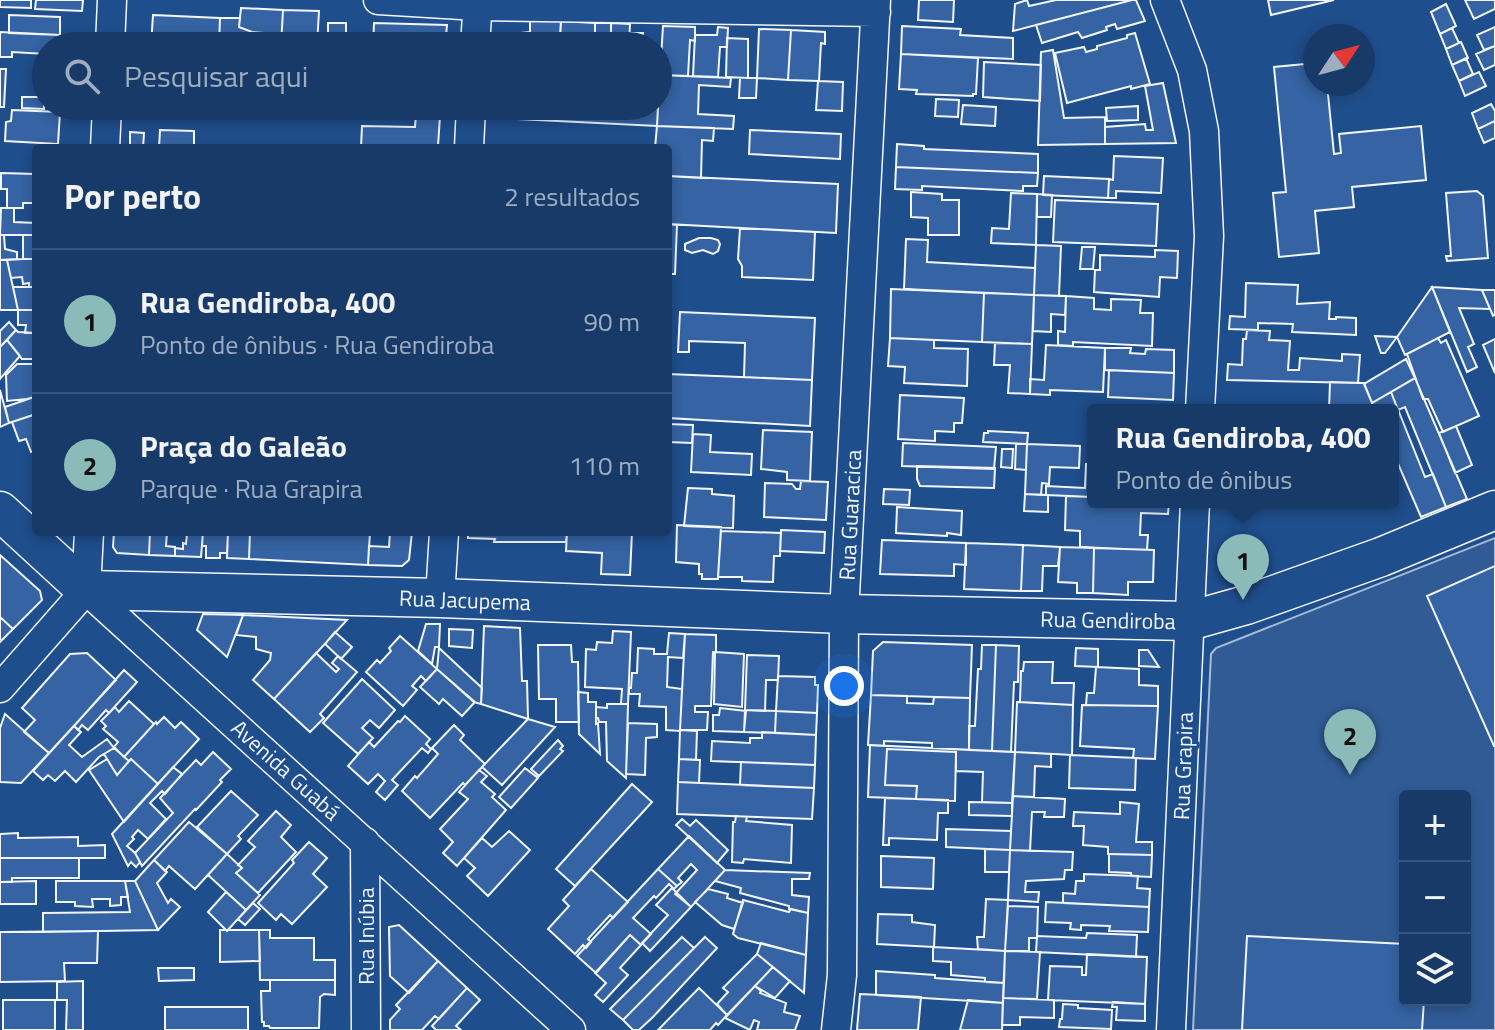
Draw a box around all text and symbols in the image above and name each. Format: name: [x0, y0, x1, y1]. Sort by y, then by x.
north arrow: [1303, 24, 1375, 96]
search box: [32, 32, 672, 120]
text: Pesquisar aqui: [124, 53, 308, 99]
icon: search: [60, 54, 104, 98]
text: Por perto: [64, 170, 201, 222]
text: 2 resultados: [504, 177, 640, 216]
text: Rua Gendiroba, 400: [140, 279, 395, 325]
text: 1: [83, 302, 97, 341]
text: 90 m: [583, 302, 640, 341]
text: Ponto de ônibus · Rua Gendiroba: [140, 325, 494, 364]
popup: [1087, 404, 1399, 508]
text: Rua Gendiroba, 400: [1115, 414, 1371, 460]
text: Praça do Galeão: [140, 423, 347, 469]
text: 2: [83, 446, 97, 485]
text: 110 m: [569, 446, 640, 485]
street label: Rua Guaracica: [830, 449, 870, 581]
text: Ponto de ônibus: [1115, 460, 1292, 499]
text: Parque · Rua Grapira: [140, 469, 363, 508]
pin: 1: [1217, 534, 1269, 600]
street label: Rua Jacupema: [399, 581, 531, 619]
street label: Rua Gendiroba: [1040, 602, 1176, 638]
your location: [824, 666, 864, 706]
pin: 2: [1324, 709, 1376, 775]
street label: Avenida Guabá: [224, 711, 348, 829]
street label: Rua Grapira: [1164, 711, 1202, 821]
map controls: [1399, 790, 1471, 1006]
button: +: [1399, 790, 1471, 862]
button: −: [1399, 862, 1471, 934]
street label: Rua Inúbia: [349, 887, 383, 985]
button: layers: [1399, 934, 1471, 1006]

